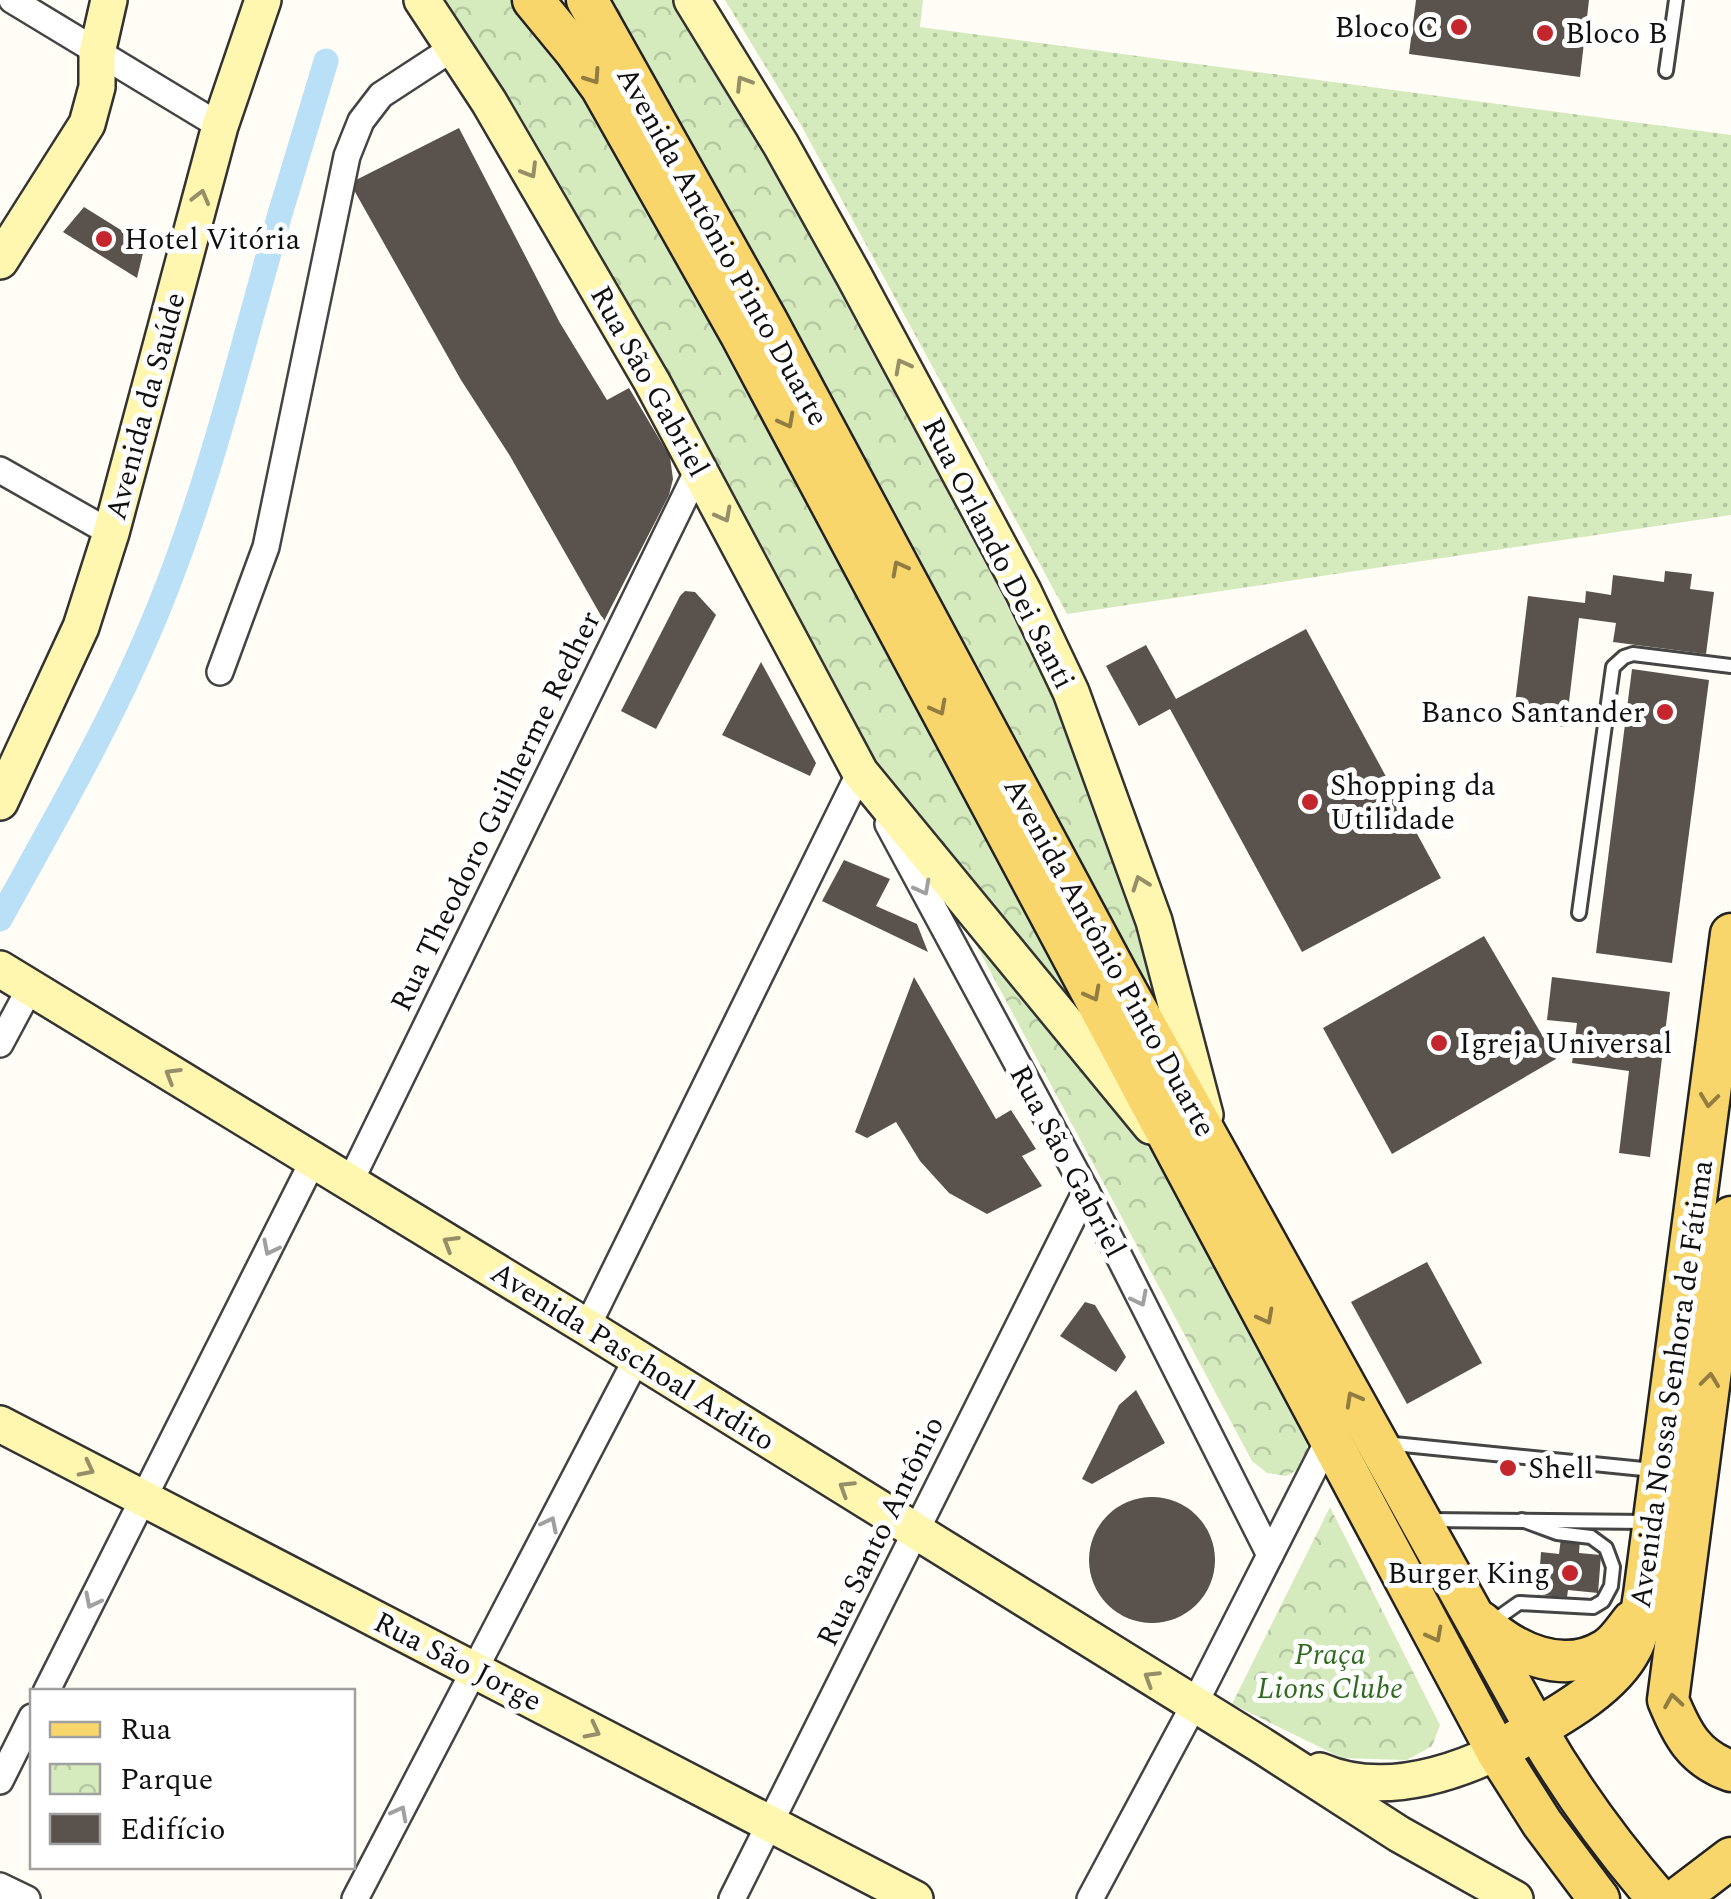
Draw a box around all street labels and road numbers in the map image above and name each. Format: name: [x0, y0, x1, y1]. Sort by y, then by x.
street label: Avenida Antônio Pinto Duarte: [604, 58, 840, 435]
street label: Rua São Gabriel: [577, 277, 721, 486]
street label: Avenida da Saúde: [93, 287, 198, 525]
street label: Rua Orlando Dei Santi: [910, 409, 1087, 697]
street label: Rua Theodoro Guilherme Redher: [379, 603, 613, 1020]
street label: Avenida Antônio Pinto Duarte: [991, 769, 1227, 1146]
street label: Rua São Gabriel: [997, 1057, 1137, 1266]
street label: Avenida Nossa Senhora de Fátima: [1618, 1157, 1726, 1611]
street label: Avenida Paschoal Ardito: [481, 1250, 784, 1463]
street label: Rua Santo Antônio: [805, 1408, 957, 1655]
street label: Rua São Jorge: [365, 1600, 550, 1724]

